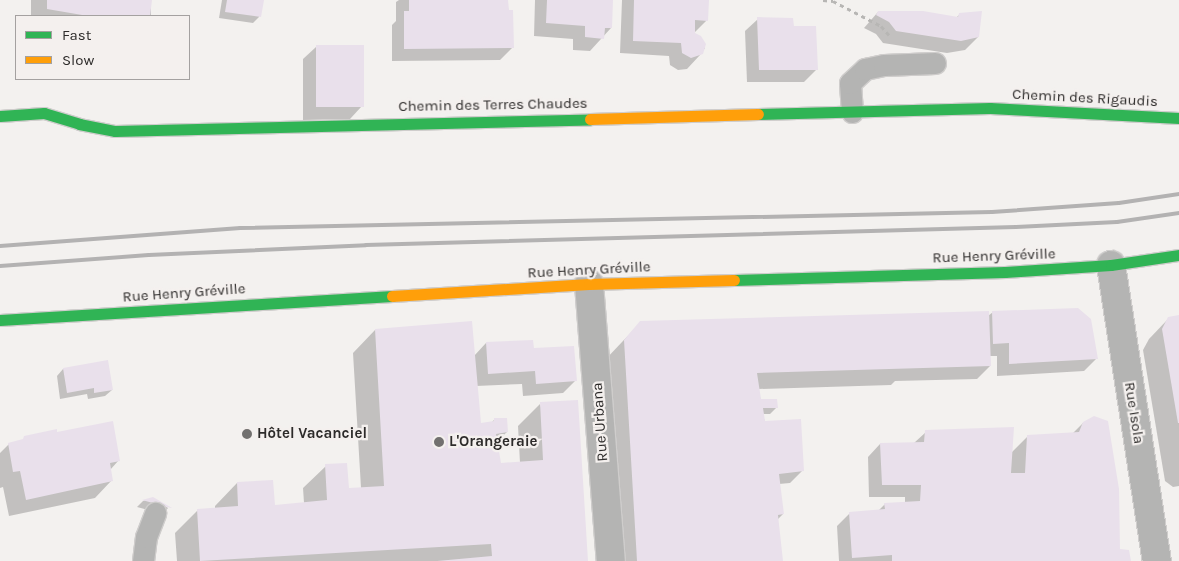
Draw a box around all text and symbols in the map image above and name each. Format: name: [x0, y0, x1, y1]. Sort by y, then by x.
legend: [15, 15, 190, 80]
text: Fast: [62, 26, 91, 44]
text: Slow: [62, 51, 94, 69]
street label: Chemin des Rigaudis: [1012, 85, 1158, 111]
street label: Chemin des Terres Chaudes: [398, 94, 588, 116]
street label: Rue Henry Gréville: [932, 245, 1056, 267]
street label: Rue Henry Gréville: [527, 258, 651, 282]
street label: Rue Henry Gréville: [122, 280, 246, 306]
street label: Rue Isola: [1120, 381, 1148, 445]
street label: Rue Urbana: [588, 382, 612, 462]
place label: Hôtel Vacanciel: [257, 425, 367, 443]
marker: Hôtel Vacanciel: [241, 428, 253, 440]
place label: L'Orangeraie: [449, 433, 538, 451]
marker: L'Orangeraie: [433, 436, 445, 448]

